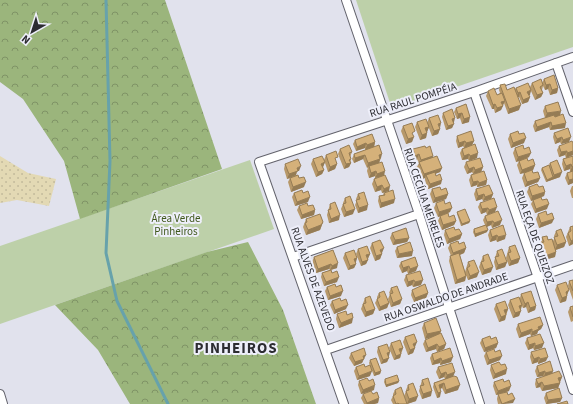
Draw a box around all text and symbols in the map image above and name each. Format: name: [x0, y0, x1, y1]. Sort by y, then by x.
north arrow: [12, 12, 52, 52]
text: N: [18, 31, 34, 48]
street label: RUA RAUL POMPÉIA: [368, 79, 458, 121]
street label: RUA CECÍLIA MEIRELES: [400, 146, 448, 250]
street label: RUA EÇA DE QUEIZOZ: [512, 188, 558, 286]
park label: Área Verde Pinheiros: [152, 211, 201, 239]
street label: RUA ALVES DE AZEVEDO: [287, 225, 339, 333]
street label: RUA OSWALDO DE ANDRADE: [382, 269, 510, 325]
district label: PINHEIROS: [194, 338, 278, 359]

